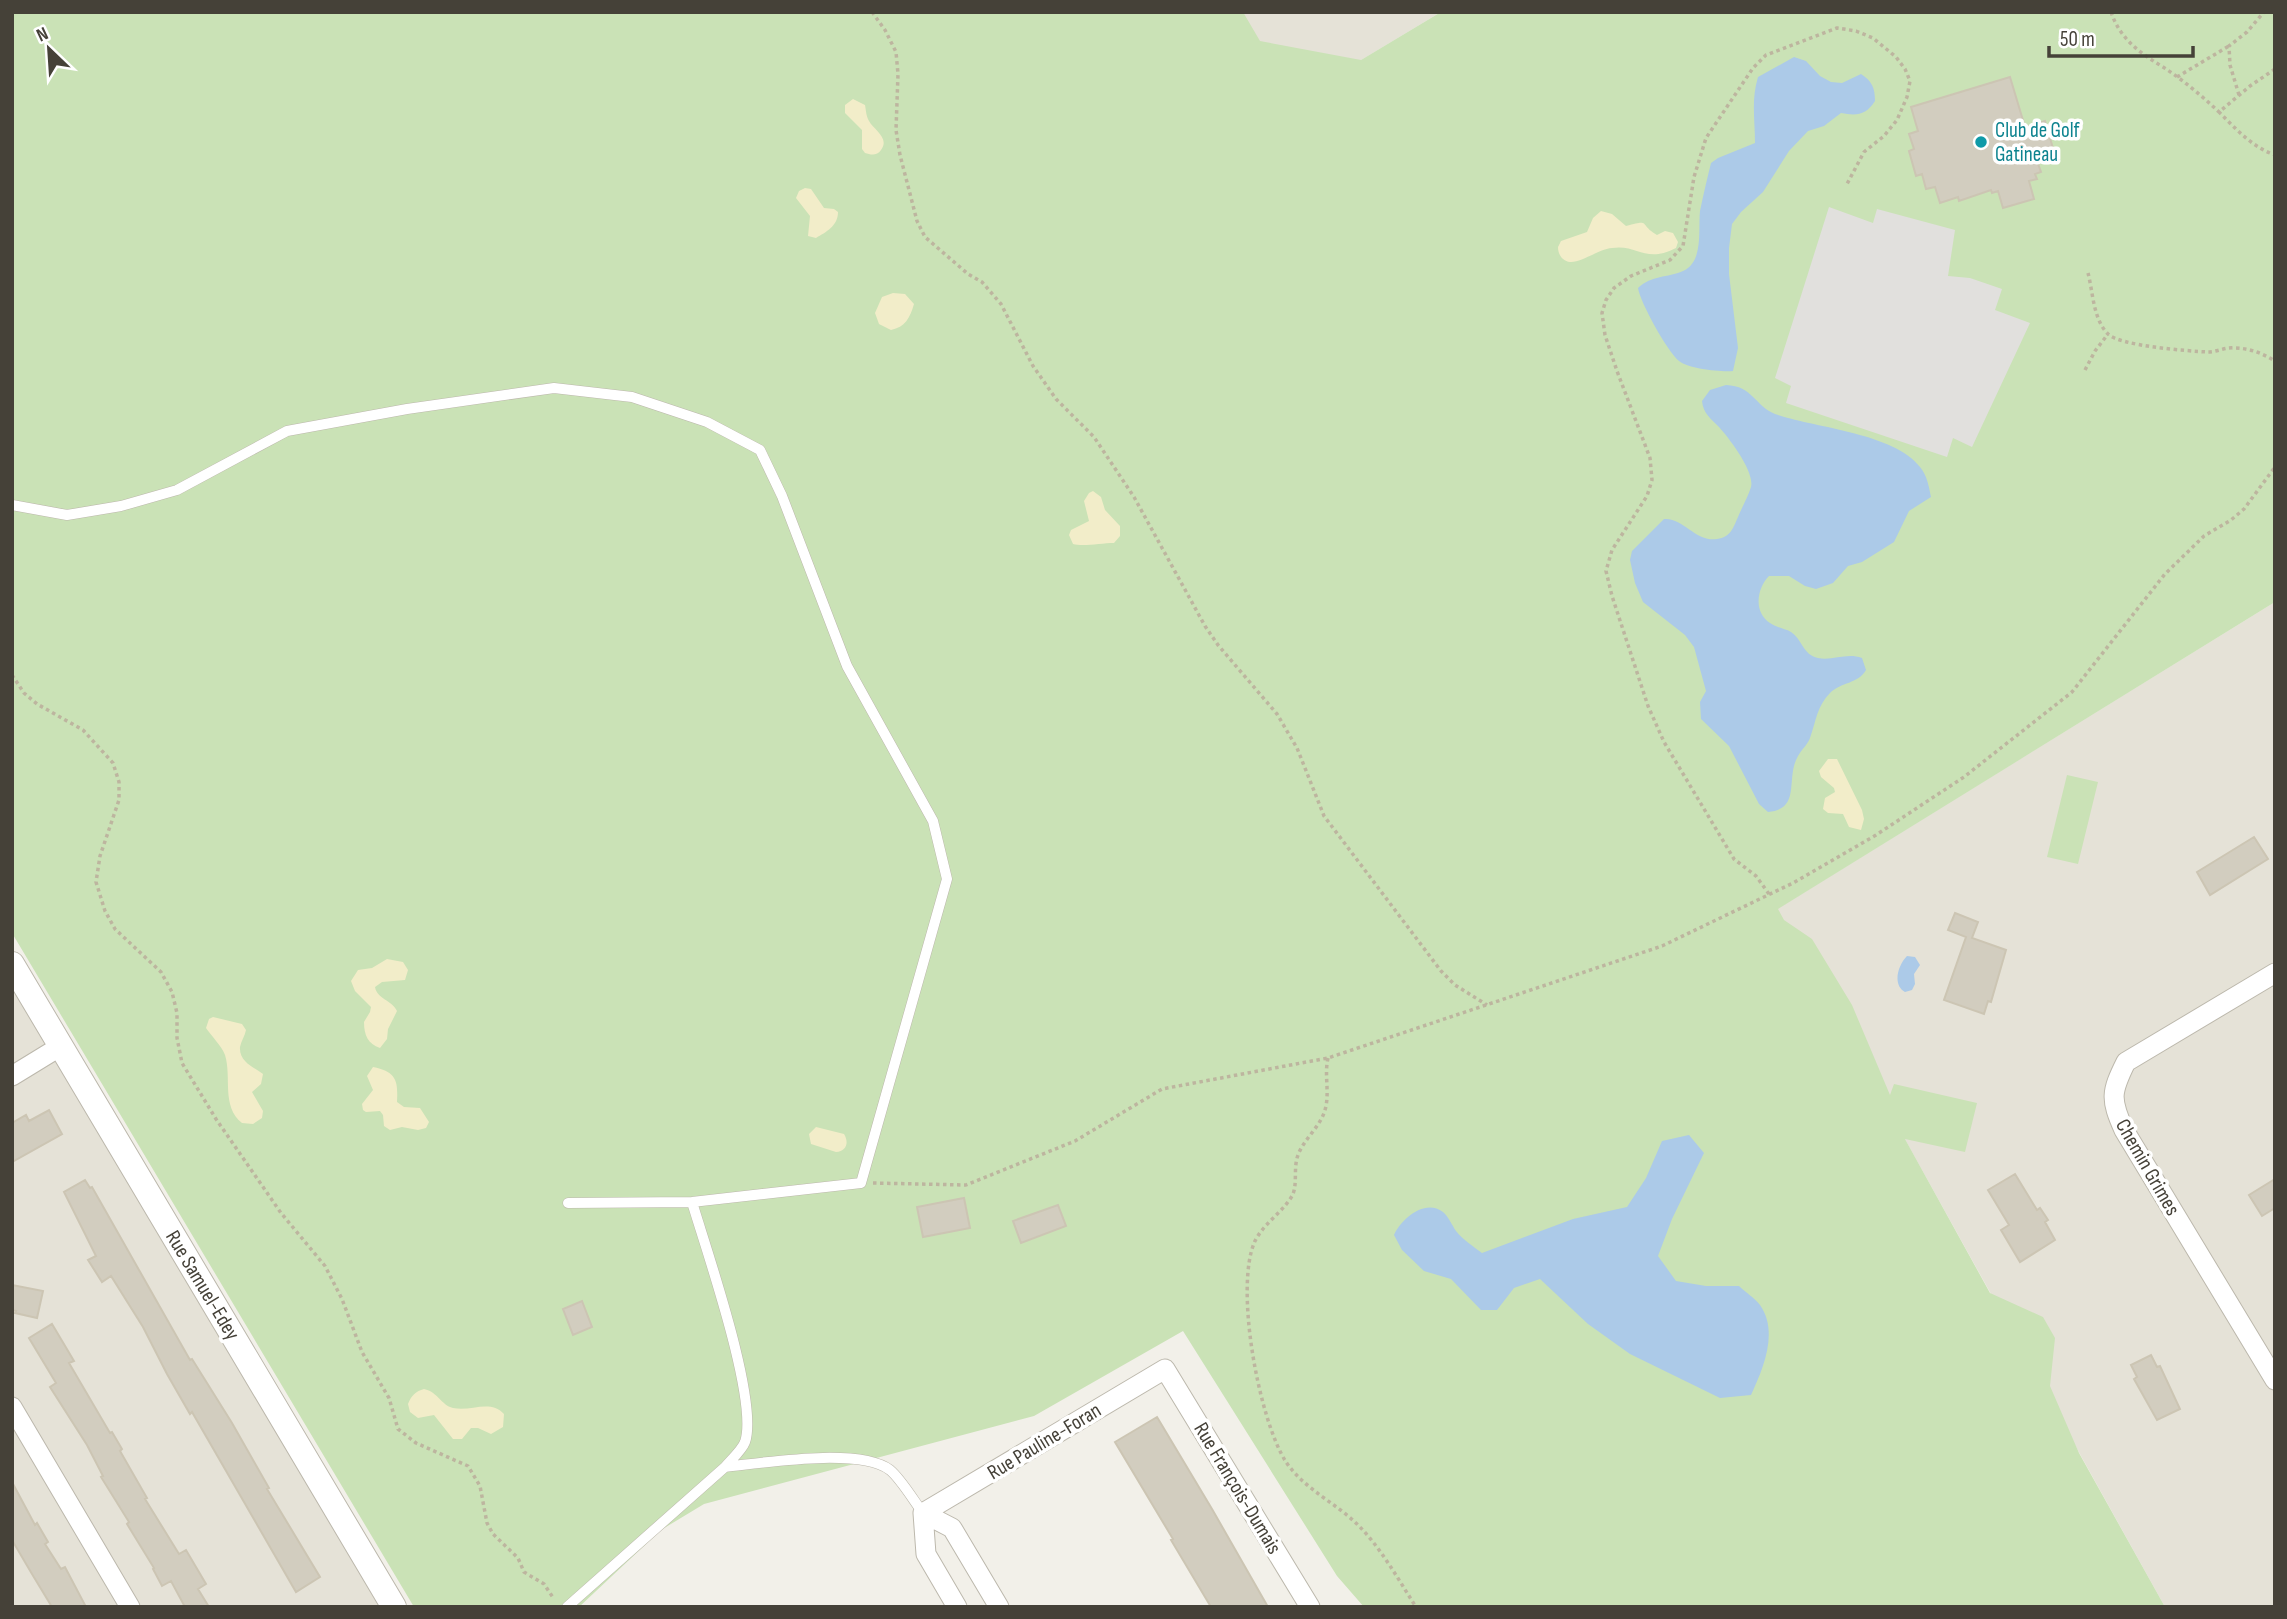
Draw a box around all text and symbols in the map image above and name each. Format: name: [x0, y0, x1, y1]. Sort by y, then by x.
north arrow: [14, 14, 84, 84]
scale bar: [2049, 14, 2192, 58]
text: N: [33, 22, 52, 48]
text: 50 m: [2060, 27, 2095, 52]
place label: Club de Golf Gatineau: [1995, 118, 2081, 167]
marker: Club de Golf Gatineau: [1973, 134, 1989, 150]
street label: Chemin Grimes: [2110, 1115, 2185, 1220]
street label: Rue Samuel-Edey: [160, 1226, 245, 1345]
street label: Rue Pauline-Foran: [983, 1398, 1106, 1485]
street label: Rue François-Dumais: [1188, 1418, 1287, 1559]

